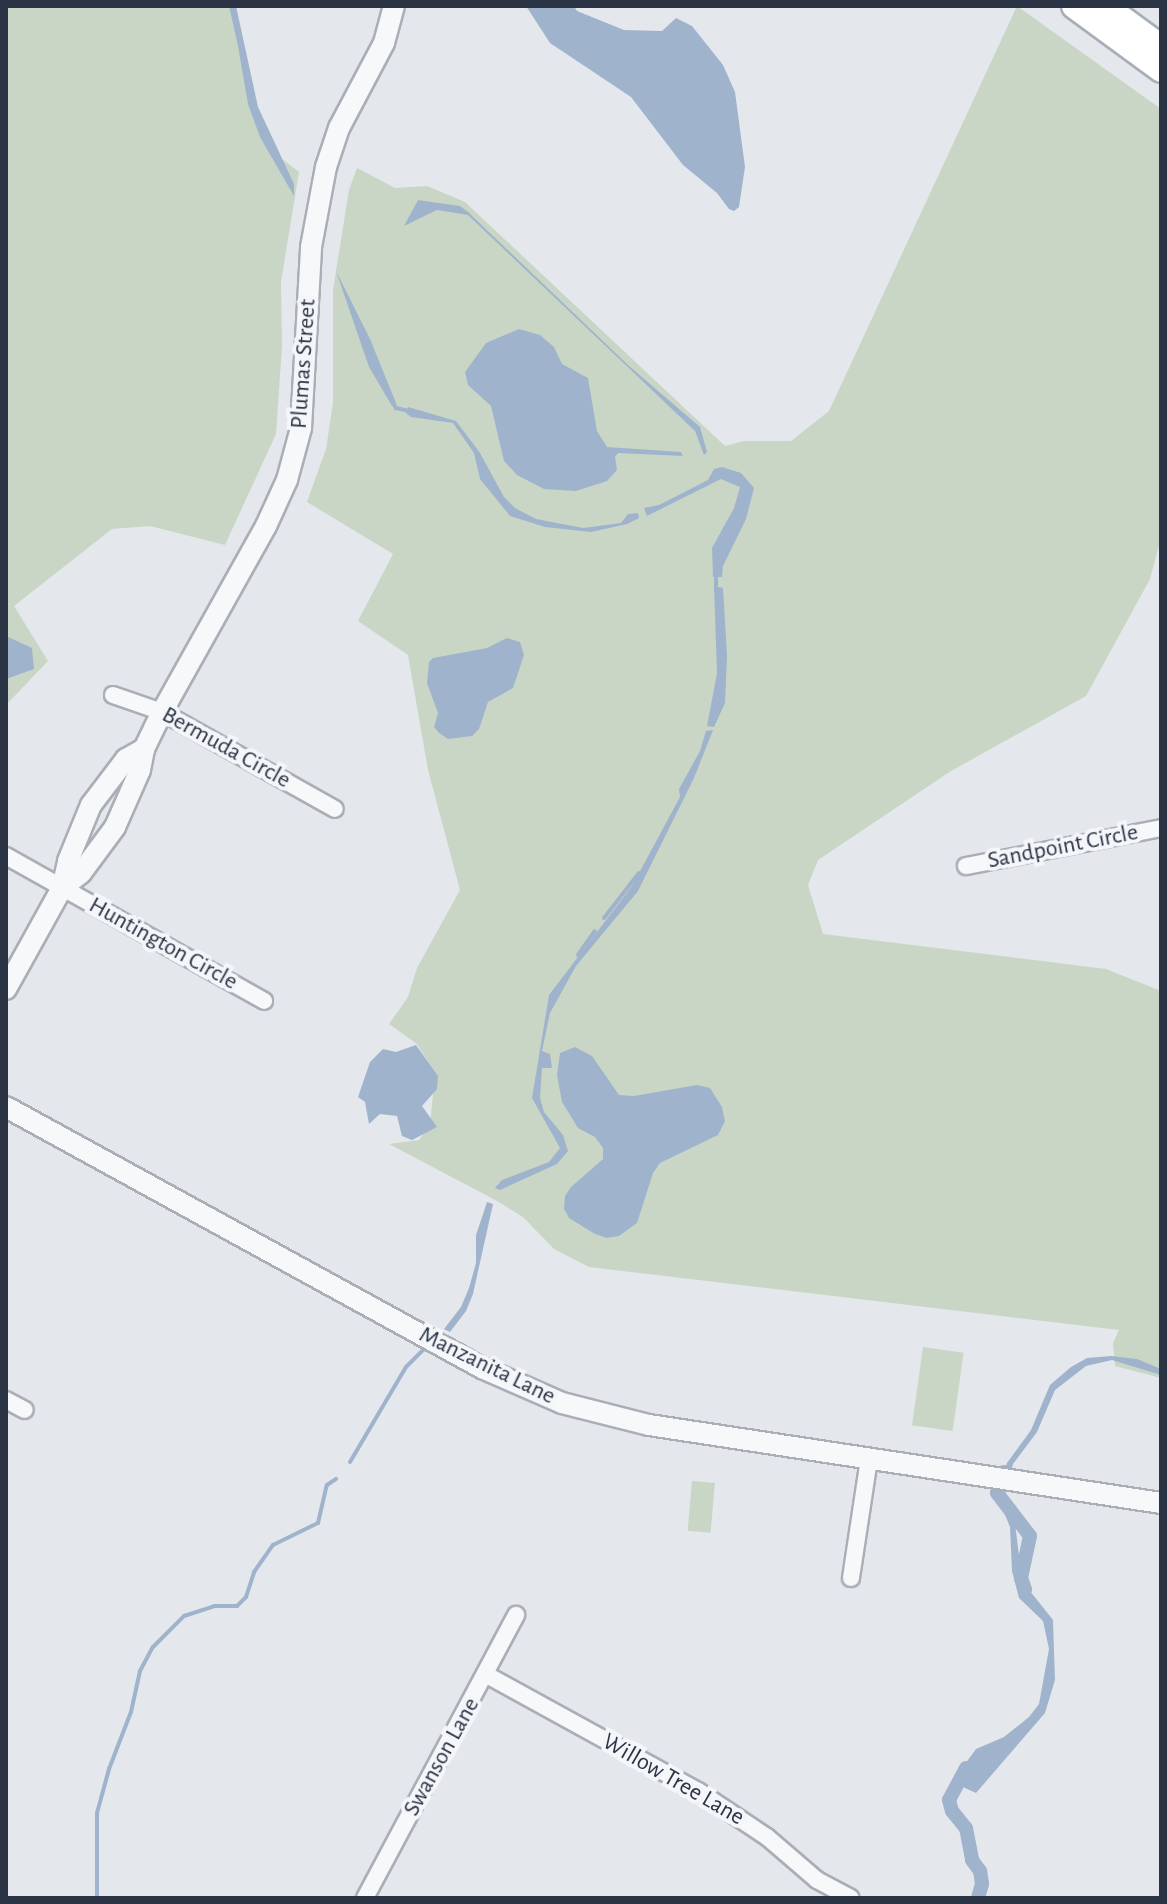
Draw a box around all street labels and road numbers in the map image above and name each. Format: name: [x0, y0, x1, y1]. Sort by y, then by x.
street label: Plumas Street: [285, 298, 323, 430]
street label: Bermuda Circle: [157, 701, 295, 795]
street label: Sandpoint Circle: [985, 818, 1141, 876]
street label: Huntington Circle: [84, 891, 242, 997]
street label: Manzanita Lane: [414, 1321, 560, 1411]
street label: Swanson Lane: [398, 1693, 486, 1821]
street label: Willow Tree Lane: [597, 1728, 749, 1832]

